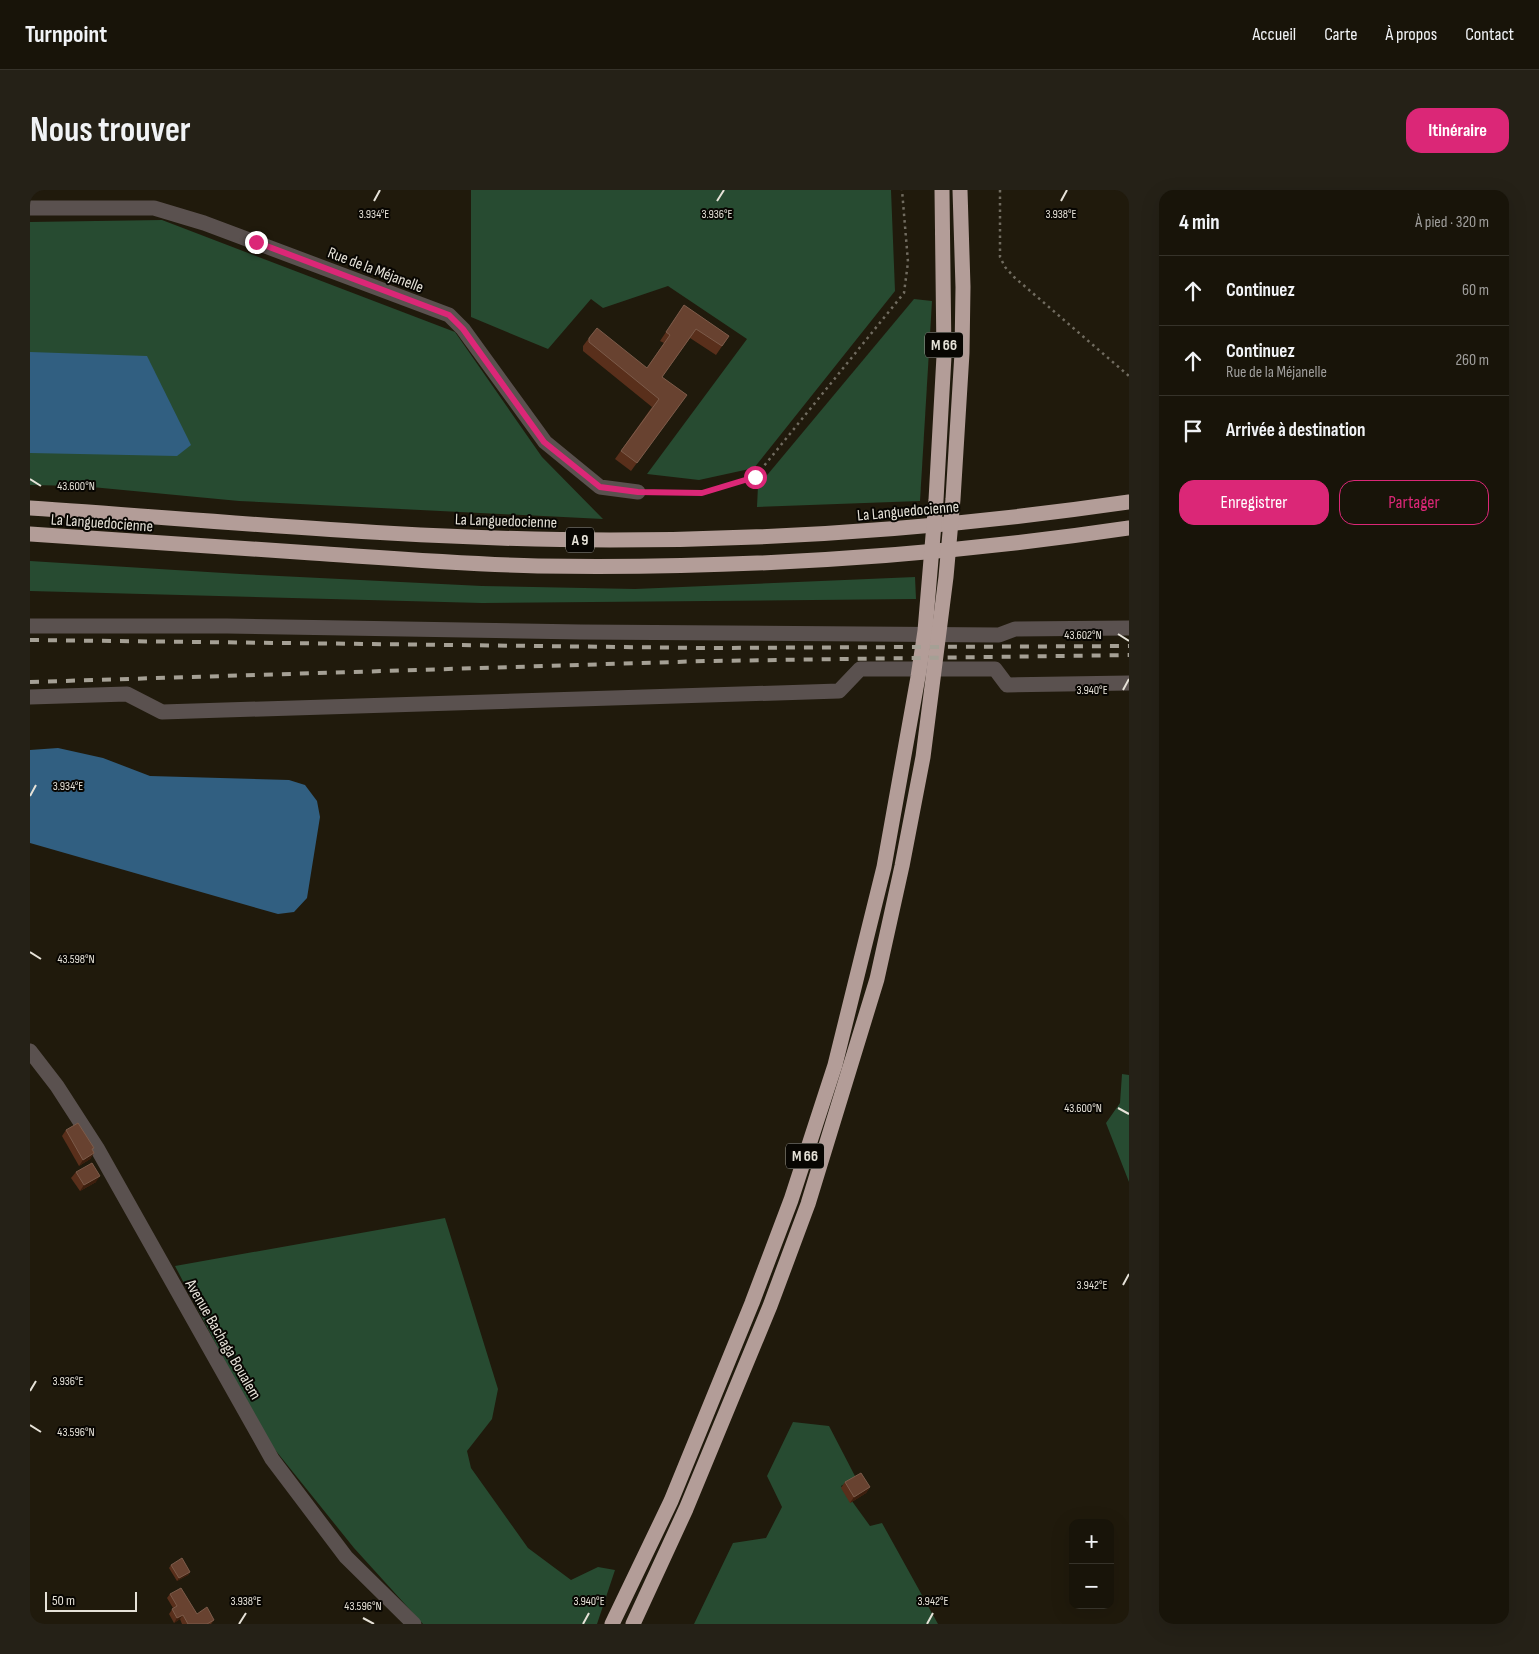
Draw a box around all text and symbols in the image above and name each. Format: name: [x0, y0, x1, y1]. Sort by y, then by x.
text: Turnpoint: [25, 20, 107, 49]
text: Accueil: [1252, 24, 1296, 45]
text: Carte: [1324, 24, 1357, 45]
text: À propos: [1385, 24, 1437, 45]
text: Contact: [1465, 24, 1514, 45]
button: Itinéraire: [1406, 108, 1509, 153]
text: Nous trouver: [30, 109, 191, 152]
text: 3.934°E: [359, 207, 389, 222]
text: 3.936°E: [701, 207, 733, 222]
text: 3.938°E: [1046, 207, 1077, 222]
text: 4 min: [1179, 210, 1220, 235]
text: À pied · 320 m: [1415, 213, 1489, 232]
route end: [245, 231, 268, 254]
street label: Rue de la Méjanelle: [325, 243, 426, 297]
icon: ahead: [1179, 277, 1207, 305]
text: Continuez: [1226, 279, 1295, 302]
text: 60 m: [1462, 281, 1489, 300]
road number: M 66: [925, 332, 963, 358]
text: Continuez: [1226, 340, 1295, 363]
icon: ahead: [1179, 347, 1207, 375]
text: 260 m: [1455, 351, 1489, 370]
text: Rue de la Méjanelle: [1226, 363, 1327, 382]
icon: arrive: [1179, 417, 1207, 445]
text: Arrivée à destination: [1226, 419, 1366, 442]
route start: [744, 466, 767, 489]
text: 43.600°N: [57, 479, 95, 494]
button: Enregistrer: [1179, 480, 1329, 525]
button: Partager: [1339, 480, 1489, 525]
street label: La Languedocienne: [856, 498, 960, 525]
street label: La Languedocienne: [50, 510, 154, 537]
street label: La Languedocienne: [454, 510, 557, 533]
road number: A 9: [566, 528, 594, 552]
text: 43.602°N: [1064, 628, 1102, 643]
text: 3.940°E: [1076, 683, 1108, 698]
text: 3.934°E: [53, 779, 83, 794]
text: 43.598°N: [57, 952, 95, 967]
text: 43.600°N: [1064, 1101, 1102, 1116]
road number: M 66: [786, 1144, 824, 1168]
street label: Avenue Bachaga Boualem: [180, 1275, 265, 1403]
text: 3.942°E: [1077, 1278, 1107, 1293]
text: 3.936°E: [52, 1374, 84, 1389]
text: 43.596°N: [57, 1425, 95, 1440]
map controls: [1069, 1519, 1114, 1609]
button: +: [1069, 1519, 1114, 1564]
button: −: [1069, 1564, 1114, 1609]
scale bar: [45, 1589, 138, 1612]
text: 50 m: [52, 1592, 75, 1609]
text: 3.938°E: [231, 1594, 262, 1609]
text: 3.940°E: [573, 1594, 605, 1609]
text: 3.942°E: [918, 1594, 948, 1609]
text: 43.596°N: [344, 1599, 382, 1614]

